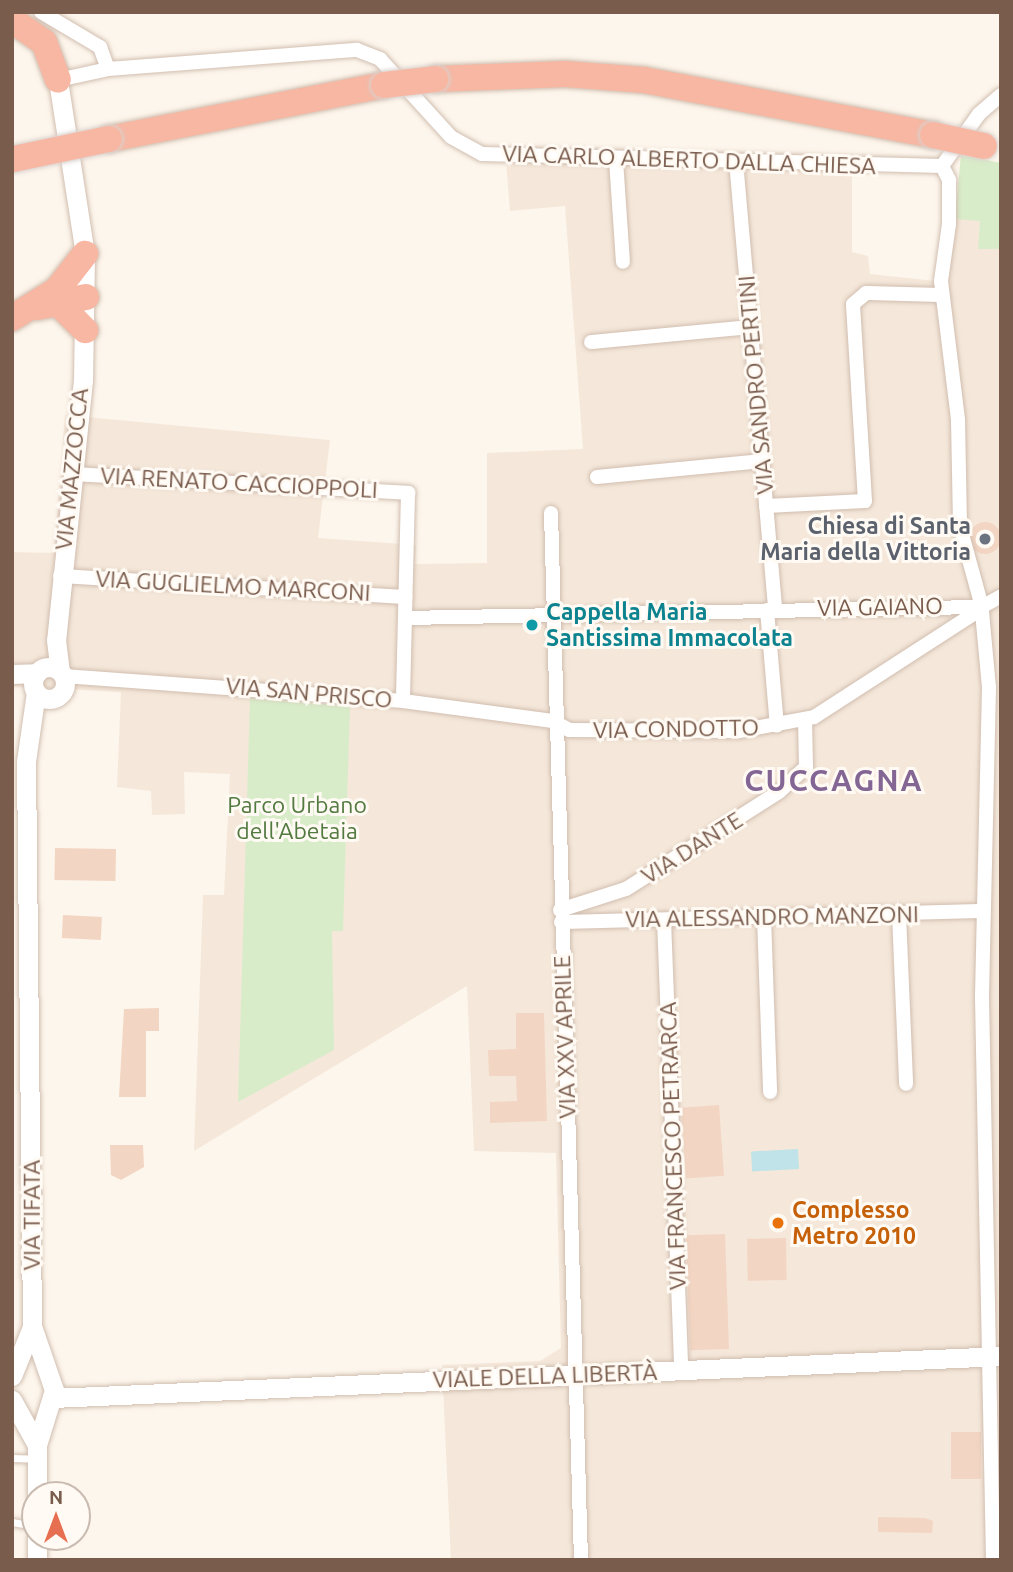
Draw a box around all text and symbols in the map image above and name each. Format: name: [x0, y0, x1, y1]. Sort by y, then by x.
street label: VIA CARLO ALBERTO DALLA CHIESA: [502, 140, 876, 180]
street label: VIA SANDRO PERTINI: [733, 274, 779, 496]
street label: VIA MAZZOCCA: [50, 387, 94, 551]
street label: VIA RENATO CACCIOPPOLI: [100, 462, 378, 504]
place label: Chiesa di Santa Maria della Vittoria: [760, 512, 971, 566]
marker: Chiesa di Santa Maria della Vittoria: [977, 531, 993, 547]
street label: VIA GUGLIELMO MARCONI: [95, 565, 371, 607]
street label: VIA GAIANO: [817, 592, 943, 622]
place label: Cappella Maria Santissima Immacolata: [546, 598, 793, 652]
marker: Cappella Maria Santissima Immacolata: [524, 617, 540, 633]
street label: VIA SAN PRISCO: [225, 672, 393, 714]
street label: VIA CONDOTTO: [593, 714, 759, 744]
district label: CUCCAGNA: [745, 762, 923, 798]
park label: Parco Urbano dell'Abetaia: [227, 791, 367, 845]
street label: VIA DANTE: [636, 806, 748, 890]
street label: VIA ALESSANDRO MANZONI: [625, 901, 919, 933]
street label: VIA XXV APRILE: [548, 955, 582, 1119]
street label: VIA FRANCESCO PETRARCA: [654, 1001, 692, 1291]
street label: VIA TIFATA: [18, 1160, 46, 1270]
place label: Complesso Metro 2010: [792, 1196, 916, 1250]
marker: Complesso Metro 2010: [770, 1215, 786, 1231]
street label: VIALE DELLA LIBERTÀ: [432, 1358, 658, 1394]
north arrow: [21, 1481, 91, 1551]
text: N: [49, 1486, 63, 1508]

